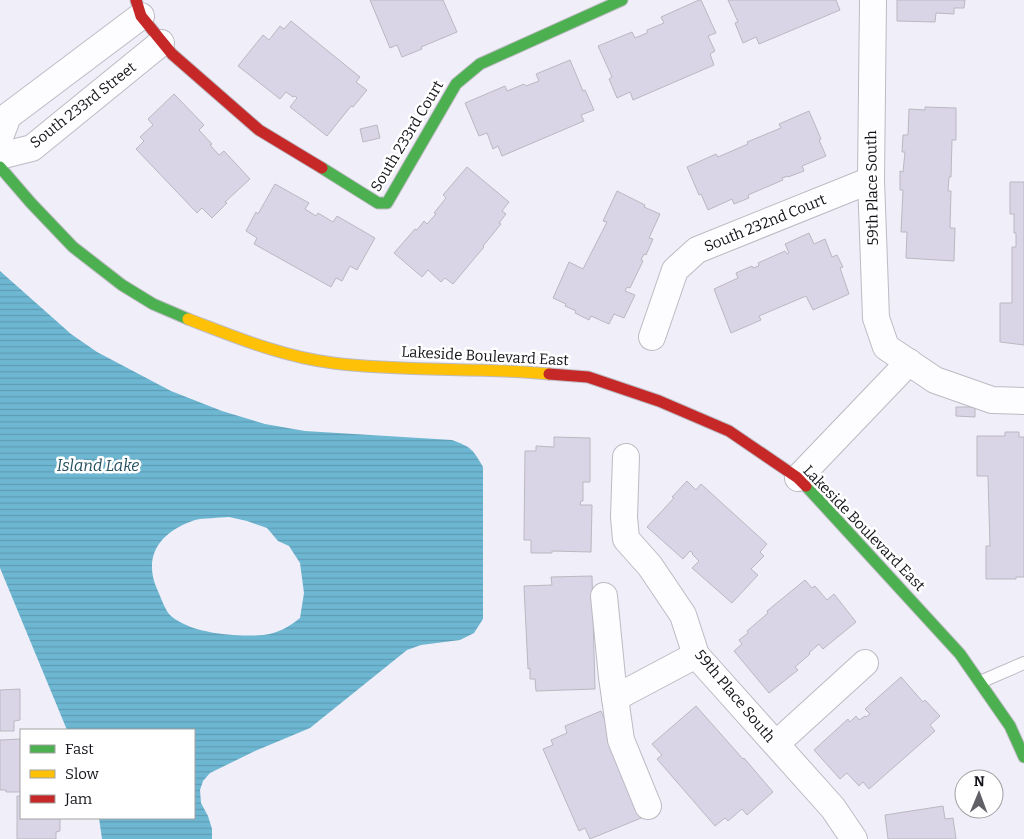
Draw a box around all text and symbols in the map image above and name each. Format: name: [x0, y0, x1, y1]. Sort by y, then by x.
street label: South 233rd Street: [26, 58, 140, 152]
street label: South 233rd Court: [367, 77, 448, 195]
street label: 59th Place South: [862, 130, 882, 246]
street label: South 232nd Court: [701, 190, 829, 256]
street label: Lakeside Boulevard East: [401, 343, 570, 369]
water label: Island Lake: [57, 456, 139, 475]
street label: Lakeside Boulevard East: [799, 461, 929, 595]
street label: 59th Place South: [691, 646, 779, 746]
legend: [20, 729, 195, 819]
text: Fast: [65, 740, 94, 758]
text: Slow: [65, 765, 100, 783]
north arrow: [954, 769, 1004, 819]
text: N: [974, 773, 985, 790]
text: Jam: [64, 790, 93, 808]

